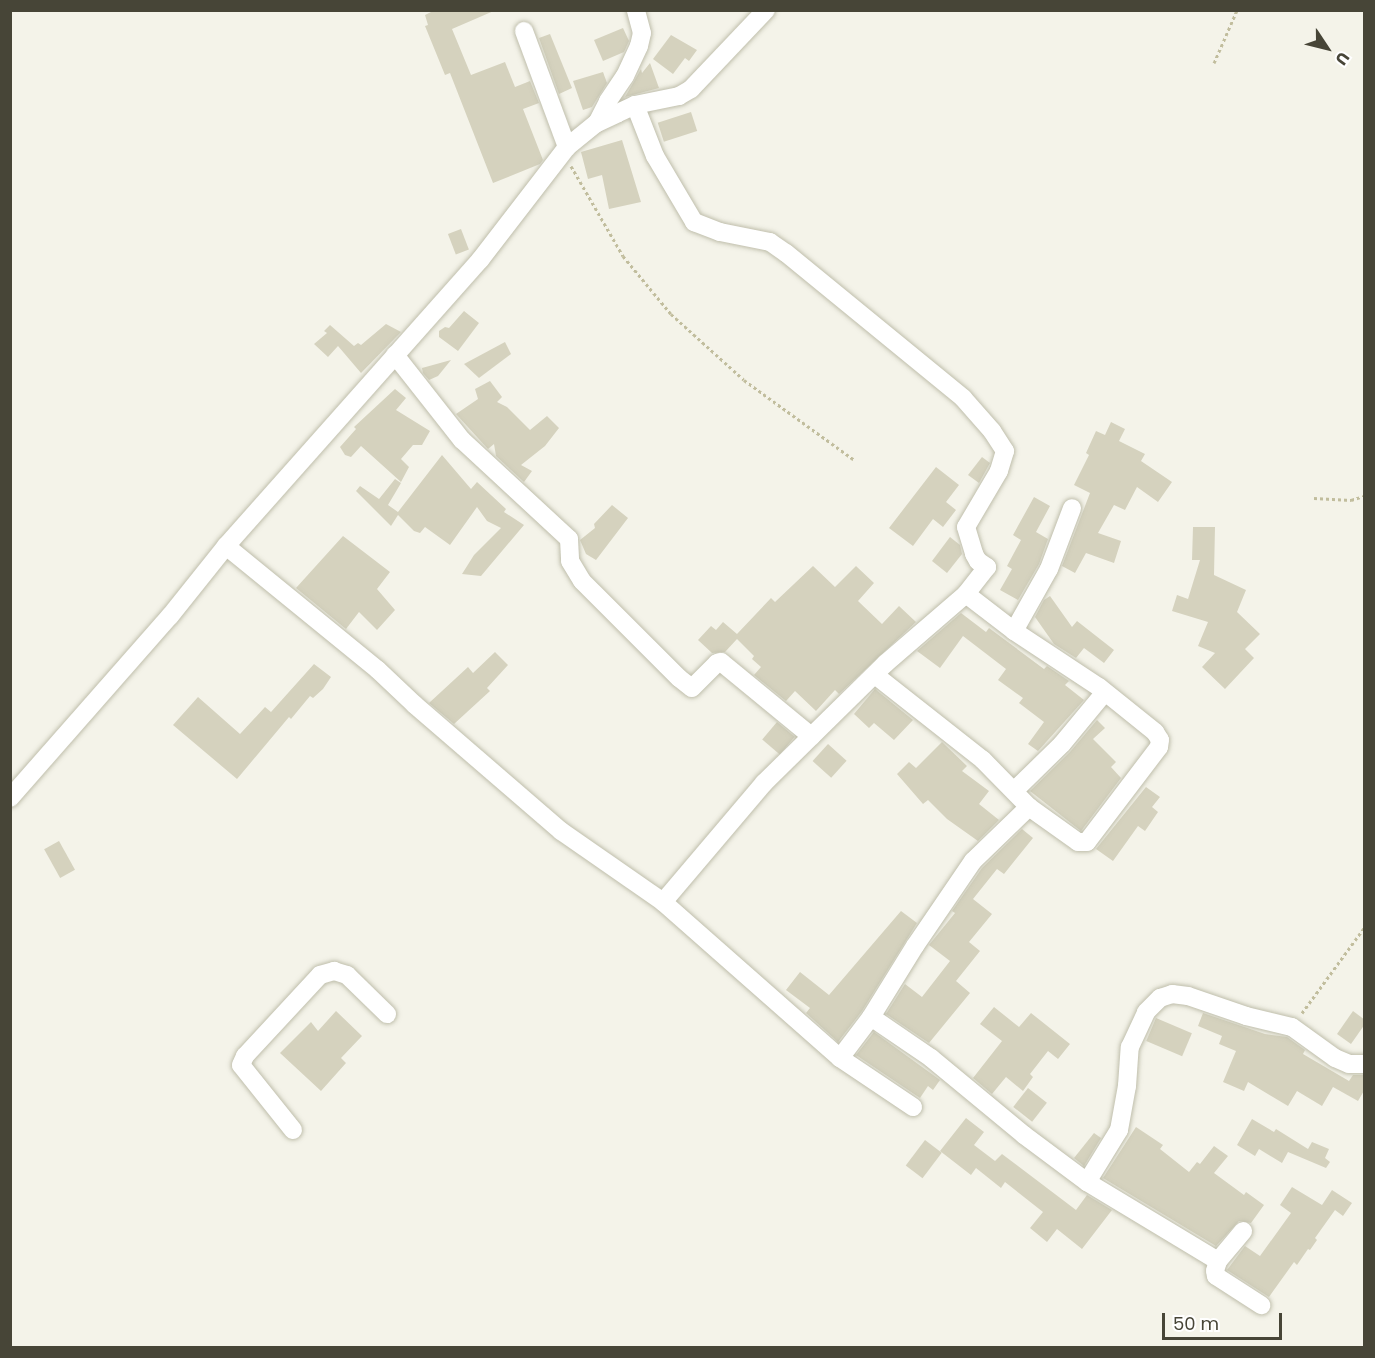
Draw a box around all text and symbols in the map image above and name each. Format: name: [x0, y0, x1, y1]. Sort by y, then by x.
north arrow: [1297, 18, 1357, 78]
text: U: [1329, 47, 1355, 70]
scale bar: [1165, 1301, 1285, 1339]
text: 50 m: [1173, 1311, 1219, 1336]

